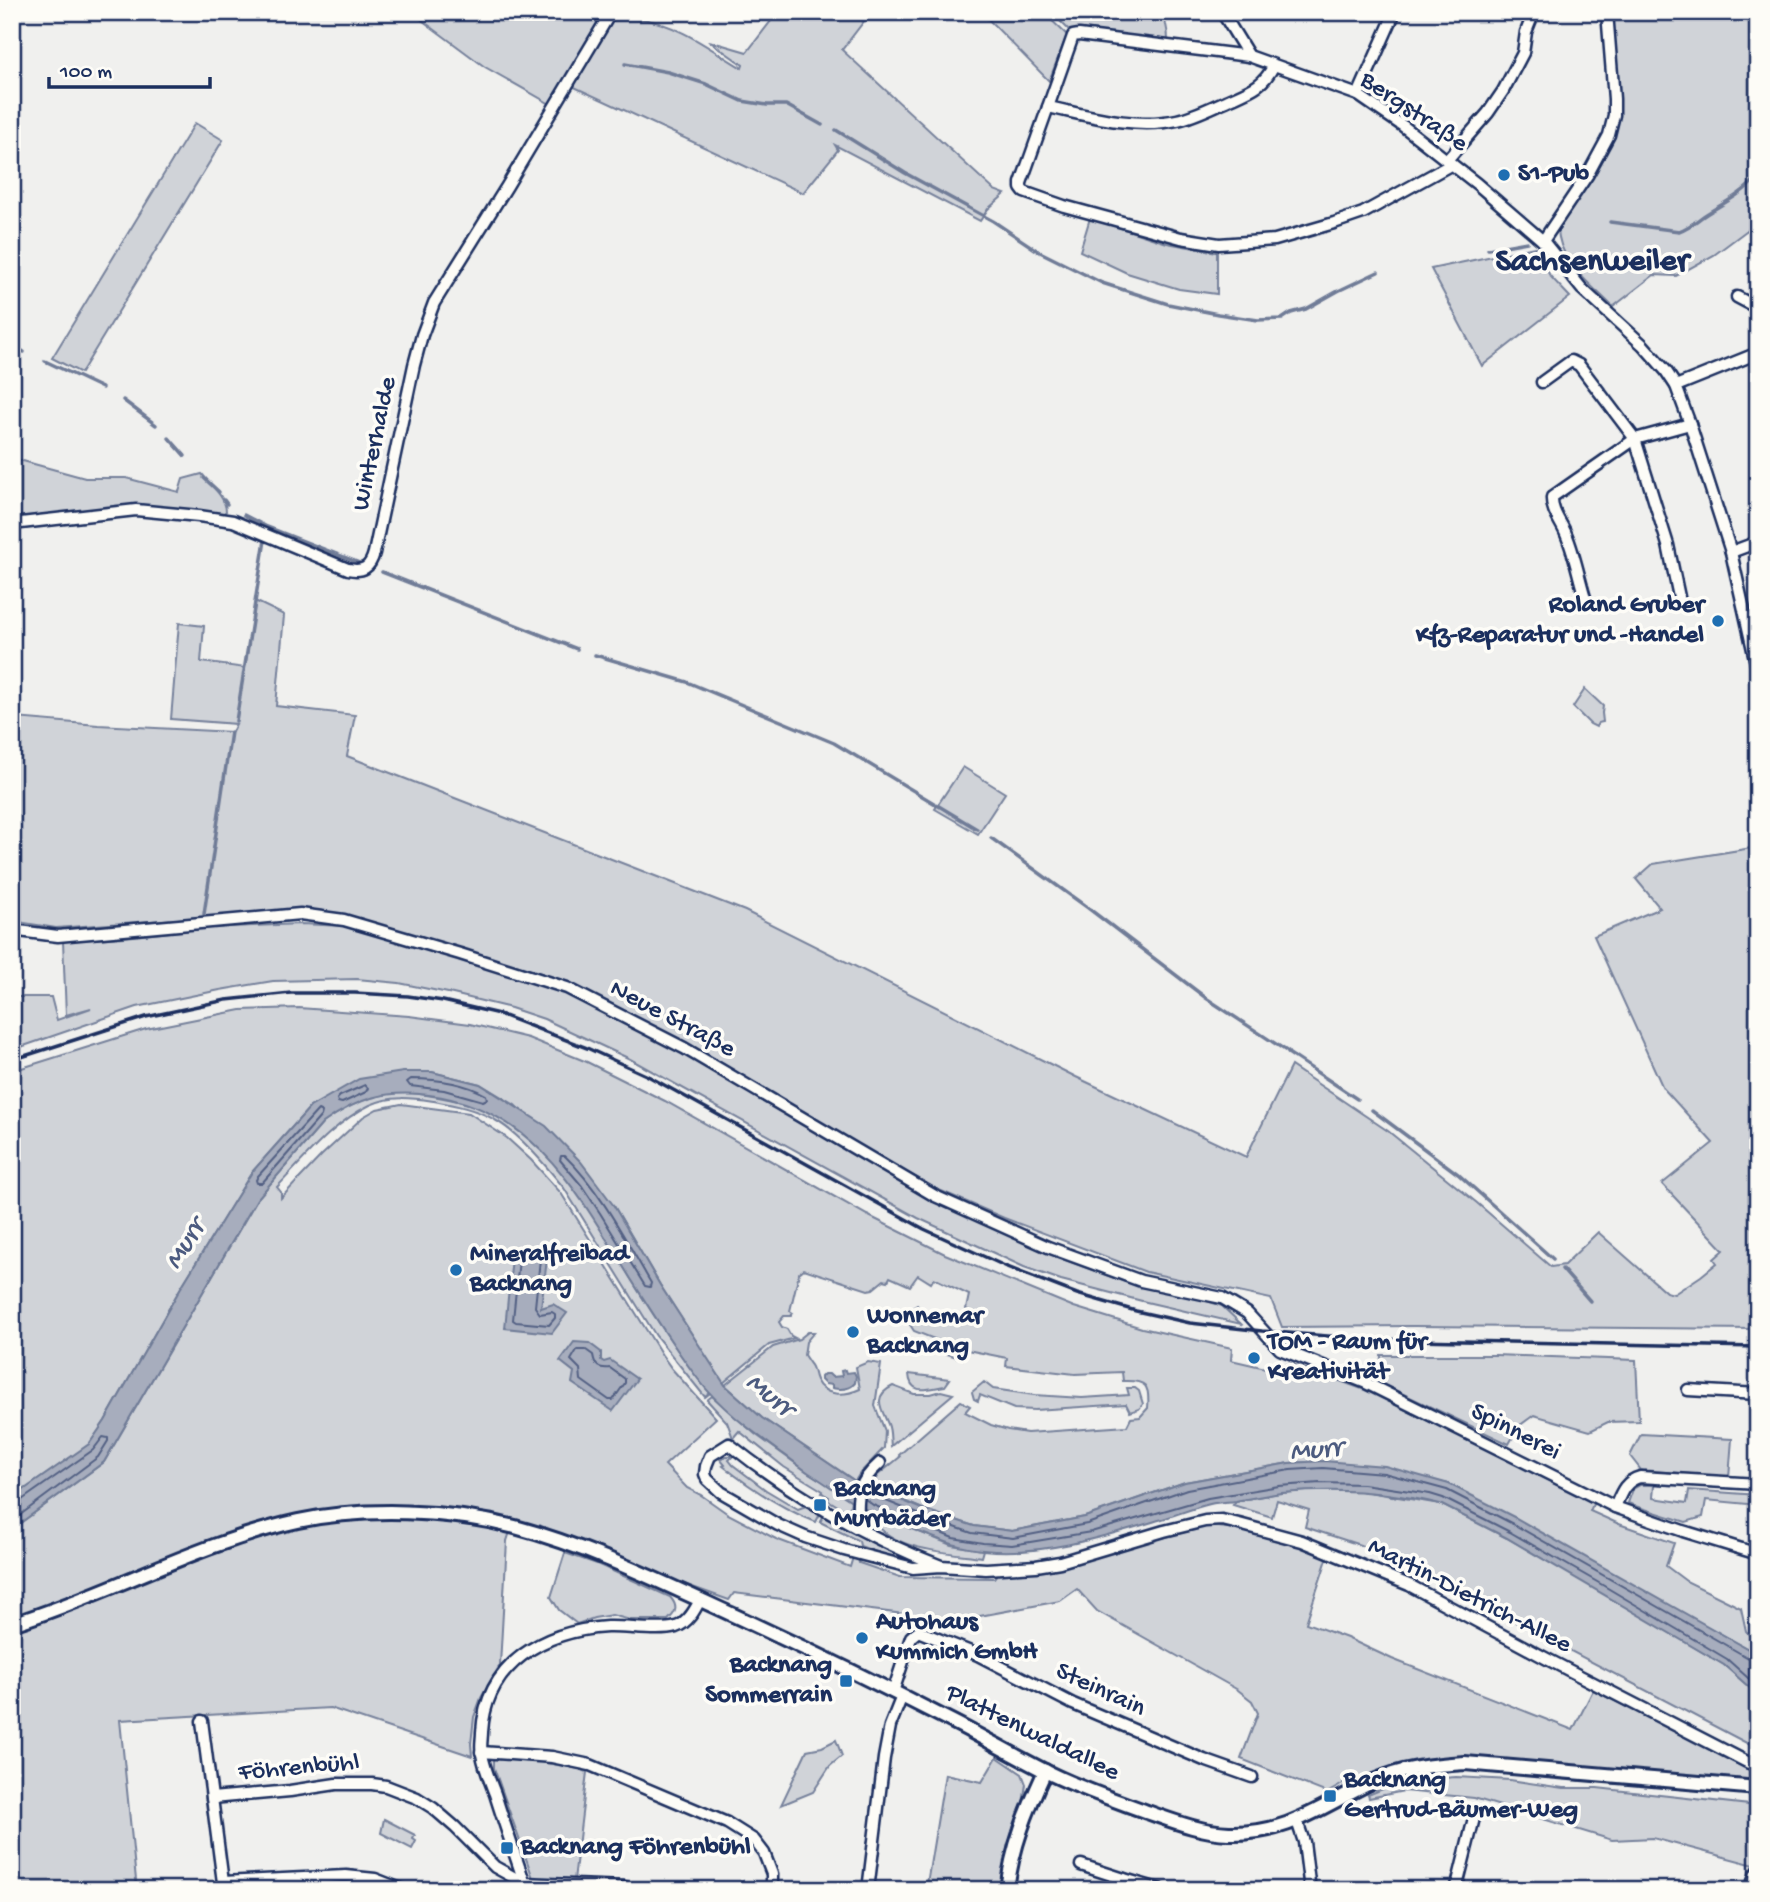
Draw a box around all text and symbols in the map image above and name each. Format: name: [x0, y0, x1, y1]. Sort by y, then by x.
scale bar: [49, 46, 210, 90]
text: 100 m: [59, 61, 112, 86]
street label: Bergstraße: [1352, 65, 1473, 161]
place label: S1-Pub: [1518, 160, 1589, 191]
marker: S1-Pub: [1496, 167, 1512, 183]
district label: Sachsenweiler: [1495, 244, 1692, 282]
street label: Winterhalde: [347, 374, 405, 514]
place label: Roland Gruber Kfz-Reparatur und -Handel: [1415, 591, 1707, 652]
marker: Roland Gruber Kfz-Reparatur und -Handel: [1710, 613, 1726, 629]
street label: Neue Straße: [604, 974, 741, 1066]
water label: Murr: [158, 1210, 217, 1276]
place label: Mineralfreibad Backnang: [469, 1240, 631, 1301]
marker: Mineralfreibad Backnang: [448, 1262, 464, 1278]
place label: Wonnemar Backnang: [866, 1302, 986, 1363]
marker: Wonnemar Backnang: [845, 1324, 861, 1340]
place label: TOM - Raum für Kreativität: [1266, 1328, 1429, 1389]
marker: TOM - Raum für Kreativität: [1246, 1350, 1262, 1366]
water label: Murr: [738, 1367, 804, 1429]
street label: Spinnerei: [1465, 1397, 1565, 1469]
water label: Murr: [1288, 1432, 1349, 1470]
place label: Backnang Murrbäder: [833, 1475, 951, 1536]
marker: Backnang Murrbäder: [812, 1497, 828, 1513]
street label: Martin-Dietrich-Allee: [1362, 1532, 1577, 1662]
place label: Autohaus Kummich GmbH: [875, 1608, 1039, 1669]
marker: Autohaus Kummich GmbH: [854, 1630, 870, 1646]
place label: Backnang Sommerrain: [705, 1651, 833, 1712]
street label: Steinrain: [1050, 1657, 1151, 1726]
marker: Backnang Sommerrain: [838, 1673, 854, 1689]
street label: Plattenwaldallee: [939, 1678, 1125, 1790]
street label: Föhrenbühl: [236, 1748, 361, 1790]
place label: Backnang Gertrud-Bäumer-Weg: [1343, 1766, 1578, 1827]
marker: Backnang Gertrud-Bäumer-Weg: [1322, 1788, 1338, 1804]
place label: Backnang Föhrenbühl: [520, 1833, 751, 1864]
marker: Backnang Föhrenbühl: [499, 1840, 515, 1856]

